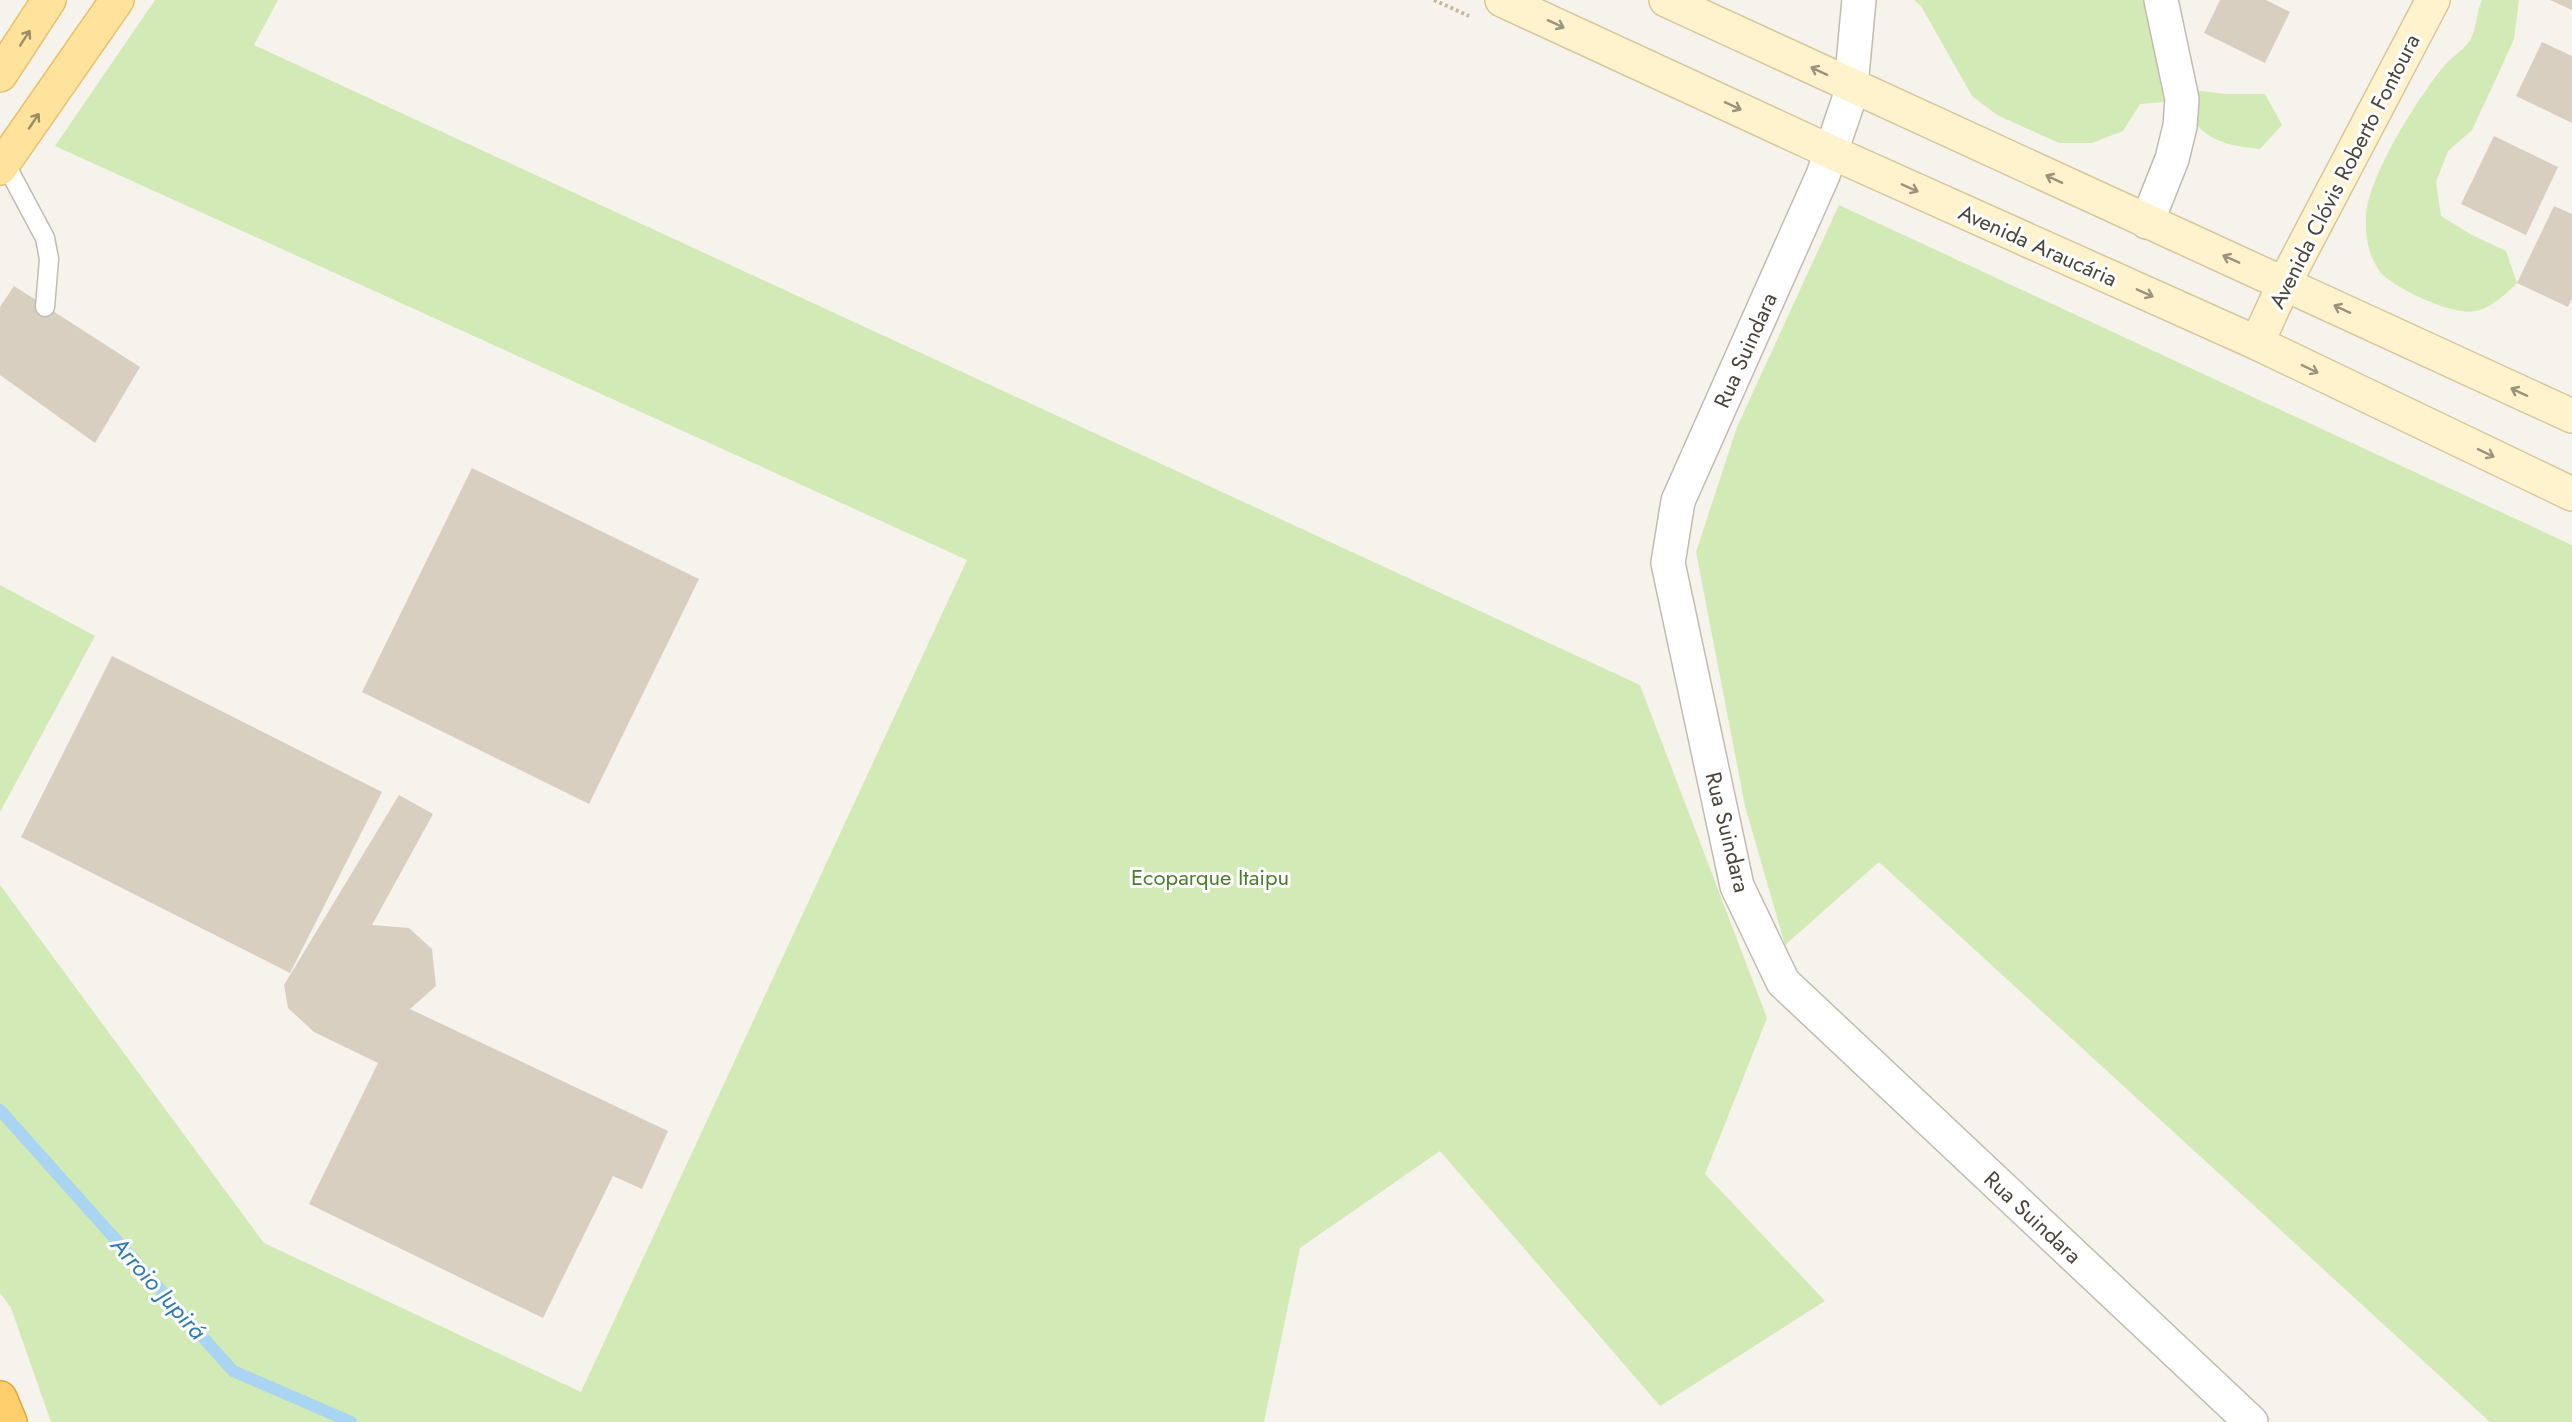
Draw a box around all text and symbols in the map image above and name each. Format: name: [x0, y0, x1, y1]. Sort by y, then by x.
one-way arrow: [1546, 19, 1564, 31]
street label: Avenida Clóvis Roberto Fontoura: [2261, 28, 2427, 314]
one-way arrow: [18, 29, 31, 46]
one-way arrow: [1811, 64, 1829, 76]
one-way arrow: [1723, 100, 1741, 112]
one-way arrow: [28, 113, 40, 129]
one-way arrow: [2045, 172, 2063, 184]
one-way arrow: [1900, 182, 1918, 194]
street label: Avenida Araucária: [1954, 196, 2122, 294]
one-way arrow: [2223, 252, 2241, 264]
street label: Rua Suindara: [1705, 287, 1785, 413]
one-way arrow: [2136, 288, 2154, 299]
one-way arrow: [2334, 303, 2352, 314]
one-way arrow: [2300, 363, 2318, 375]
one-way arrow: [2510, 385, 2528, 396]
one-way arrow: [2476, 448, 2494, 459]
street label: Rua Suindara: [1698, 768, 1758, 896]
park label: Ecoparque Itaipu: [1131, 861, 1289, 893]
street label: Rua Suindara: [1977, 1163, 2089, 1271]
water label: Arroio Jupirá: [102, 1228, 215, 1347]

